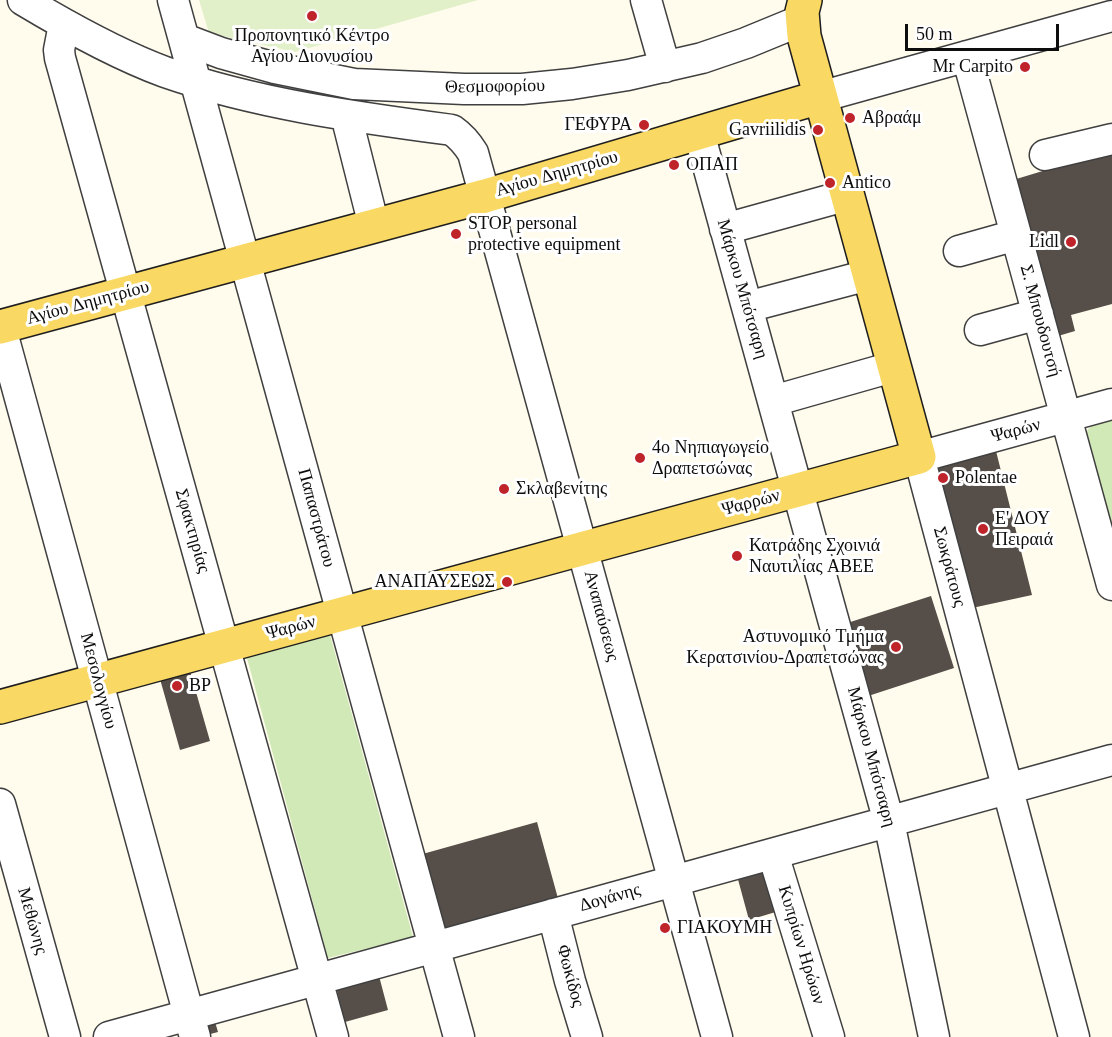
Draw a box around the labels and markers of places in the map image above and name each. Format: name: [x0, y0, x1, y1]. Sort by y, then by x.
marker: Προπονητικό Κέντρο Αγίου Διονυσίου: [305, 9, 319, 23]
place label: Προπονητικό Κέντρο Αγίου Διονυσίου: [235, 25, 389, 68]
place label: Mr Carpito: [933, 56, 1013, 78]
marker: Mr Carpito: [1018, 60, 1032, 74]
place label: Αβραάμ: [862, 107, 922, 129]
marker: Αβραάμ: [843, 111, 857, 125]
place label: ΓΕΦΥΡΑ: [564, 114, 632, 136]
marker: ΓΕΦΥΡΑ: [637, 118, 651, 132]
place label: Gavriilidis: [729, 119, 806, 141]
marker: Gavriilidis: [811, 123, 825, 137]
place label: ΟΠΑΠ: [686, 154, 738, 176]
marker: ΟΠΑΠ: [667, 158, 681, 172]
place label: Antico: [842, 172, 891, 194]
marker: Antico: [823, 176, 837, 190]
place label: STOP personal protective equipment: [468, 213, 620, 256]
marker: STOP personal protective equipment: [449, 227, 463, 241]
place label: Lidl: [1029, 231, 1059, 253]
marker: Lidl: [1064, 235, 1078, 249]
place label: 4ο Νηπιαγωγείο Δραπετσώνας: [652, 437, 769, 480]
marker: 4ο Νηπιαγωγείο Δραπετσώνας: [633, 451, 647, 465]
place label: Polentae: [955, 467, 1017, 489]
marker: Polentae: [936, 471, 950, 485]
place label: Σκλαβενίτης: [516, 478, 607, 500]
marker: Σκλαβενίτης: [497, 482, 511, 496]
place label: Ε' ΔΟΥ Πειραιά: [995, 508, 1053, 550]
marker: Ε' ΔΟΥ Πειραιά: [976, 522, 990, 536]
place label: Κατράδης Σχοινιά Ναυτιλίας ΑΒΕΕ: [749, 535, 880, 578]
marker: Κατράδης Σχοινιά Ναυτιλίας ΑΒΕΕ: [730, 549, 744, 563]
place label: ΑΝΑΠΑΥΣΕΩΣ: [374, 571, 495, 593]
marker: ΑΝΑΠΑΥΣΕΩΣ: [500, 575, 514, 589]
place label: Αστυνομικό Τμήμα Κερατσινίου-Δραπετσώνας: [686, 626, 884, 668]
marker: Αστυνομικό Τμήμα Κερατσινίου-Δραπετσώνας: [889, 640, 903, 654]
place label: BP: [189, 675, 211, 697]
marker: BP: [170, 679, 184, 693]
place label: ΓΙΑΚΟΥΜΗ: [677, 917, 772, 939]
marker: ΓΙΑΚΟΥΜΗ: [658, 921, 672, 935]

